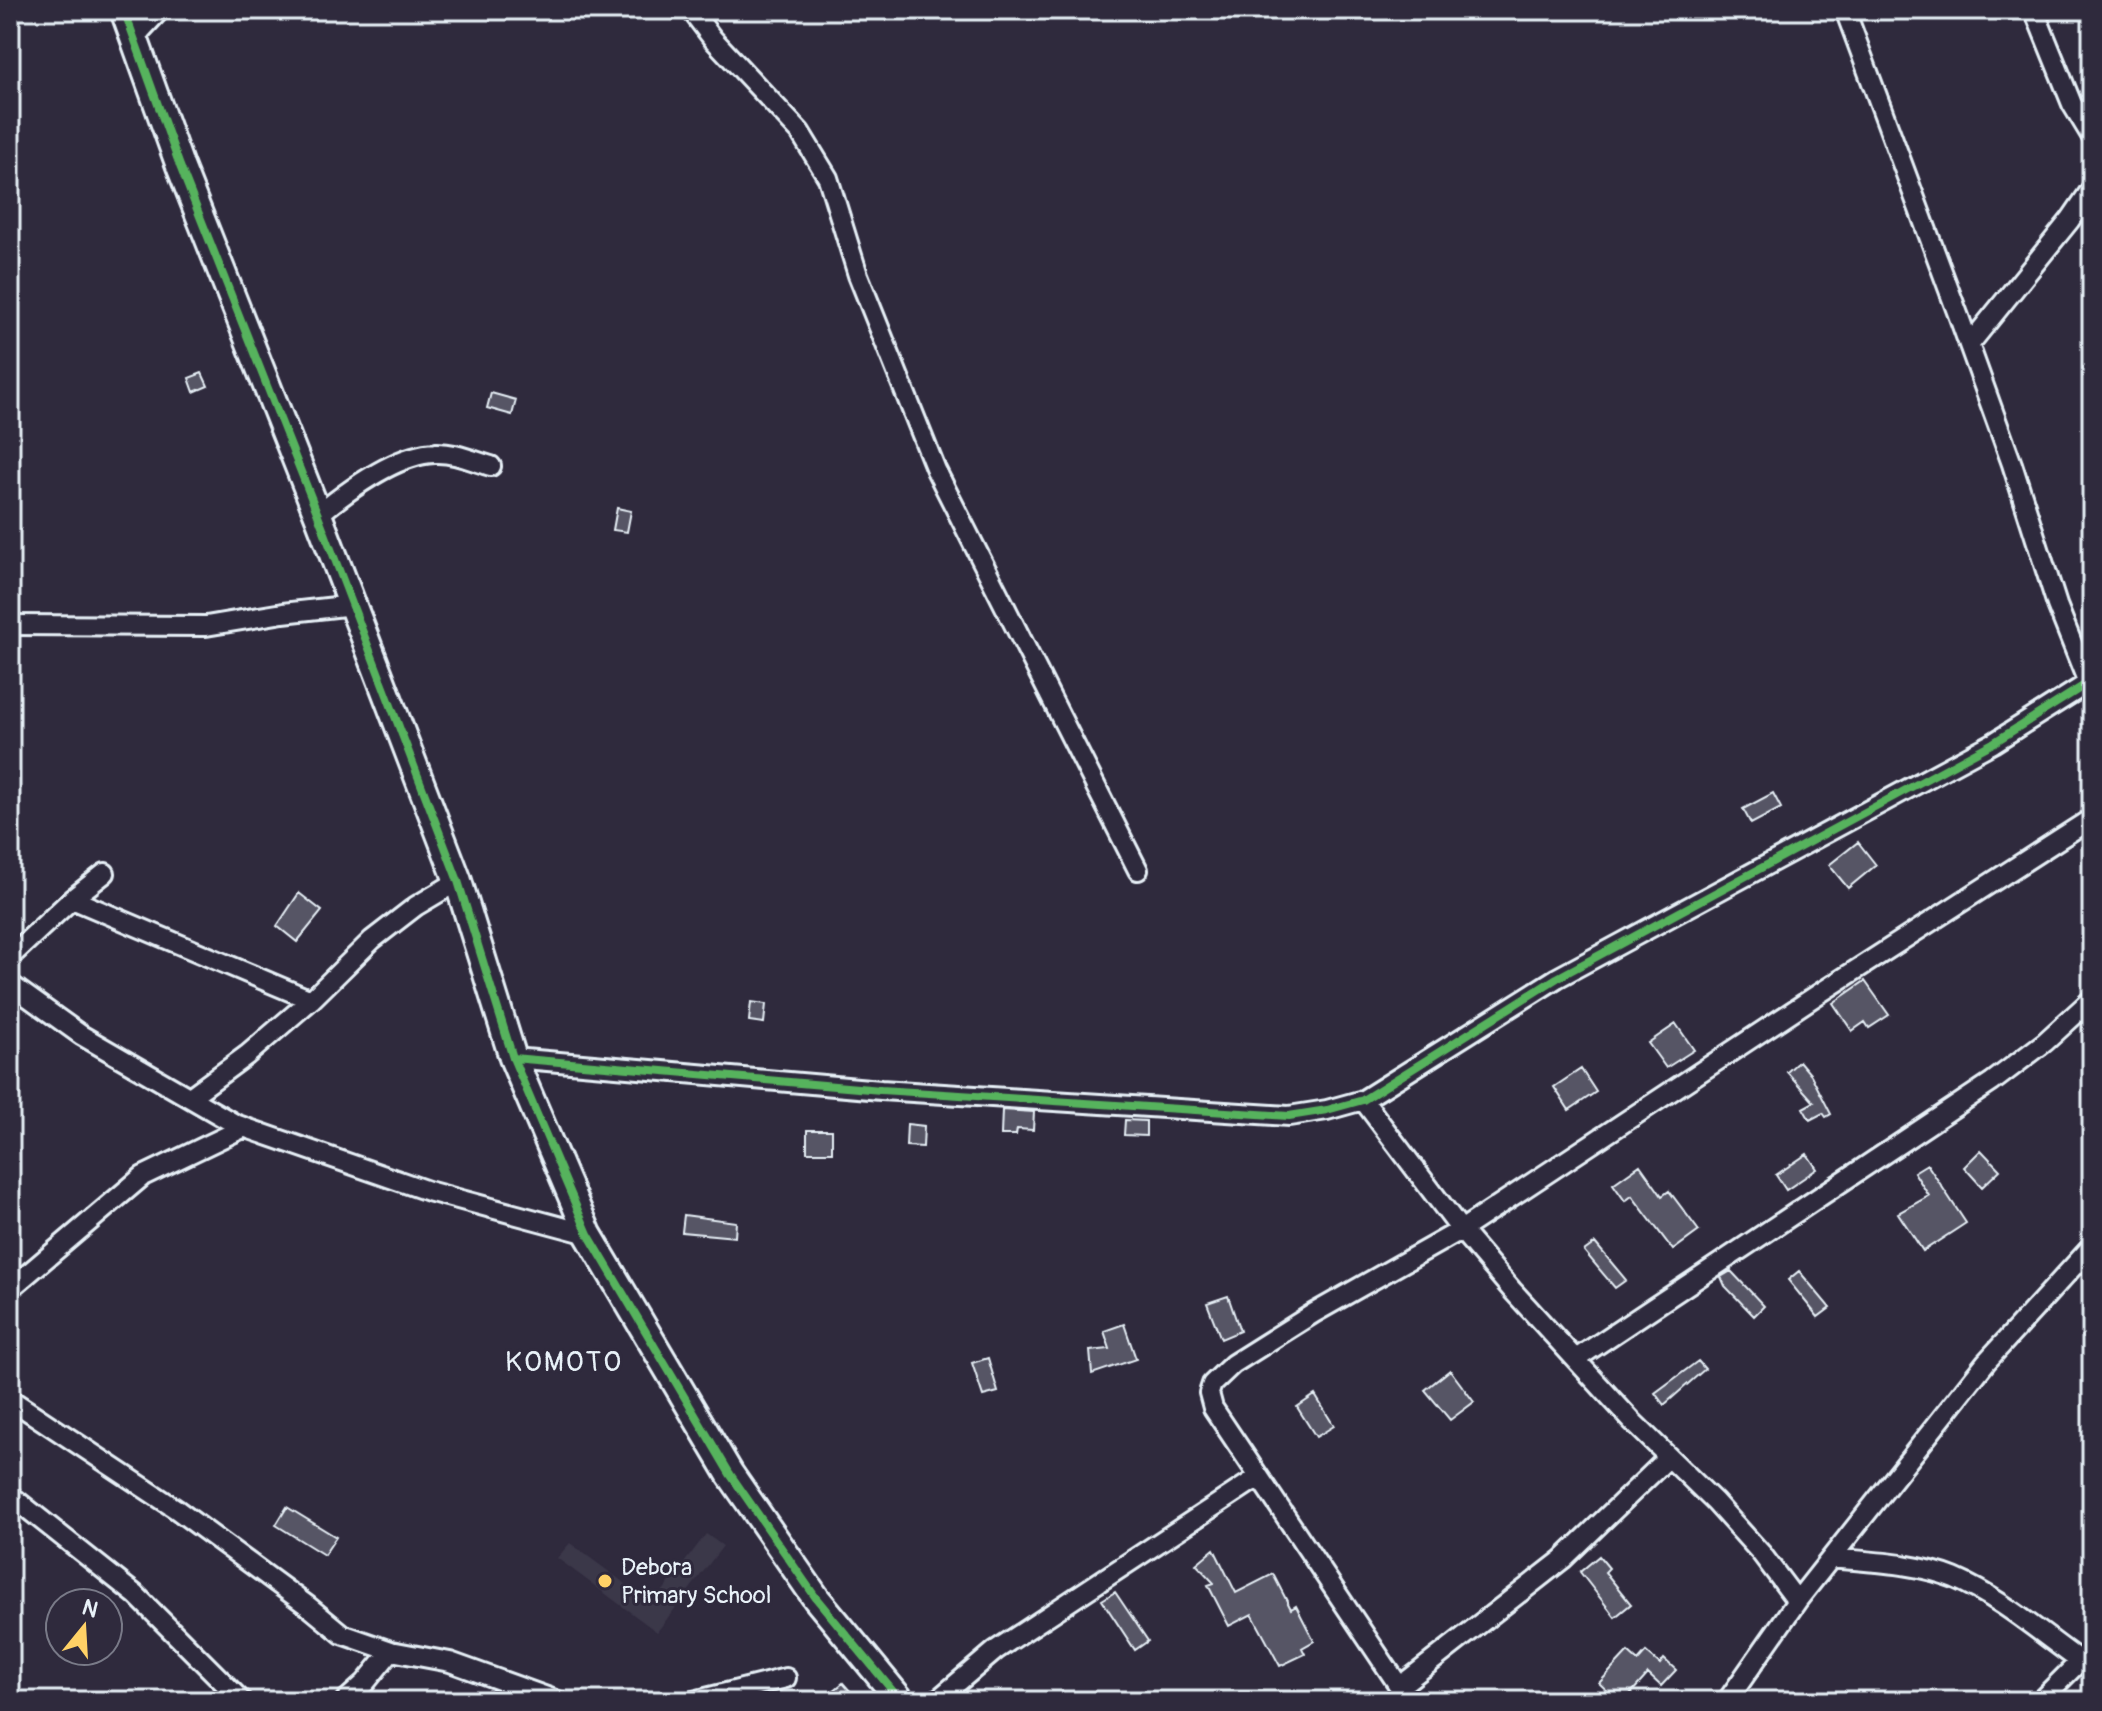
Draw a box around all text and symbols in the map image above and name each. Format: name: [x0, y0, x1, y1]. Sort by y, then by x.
district label: KOMOTO: [505, 1345, 623, 1380]
place label: Debora Primary School: [621, 1553, 771, 1610]
marker: Debora Primary School: [596, 1572, 614, 1590]
north arrow: [44, 1587, 124, 1667]
text: N: [78, 1593, 101, 1625]

